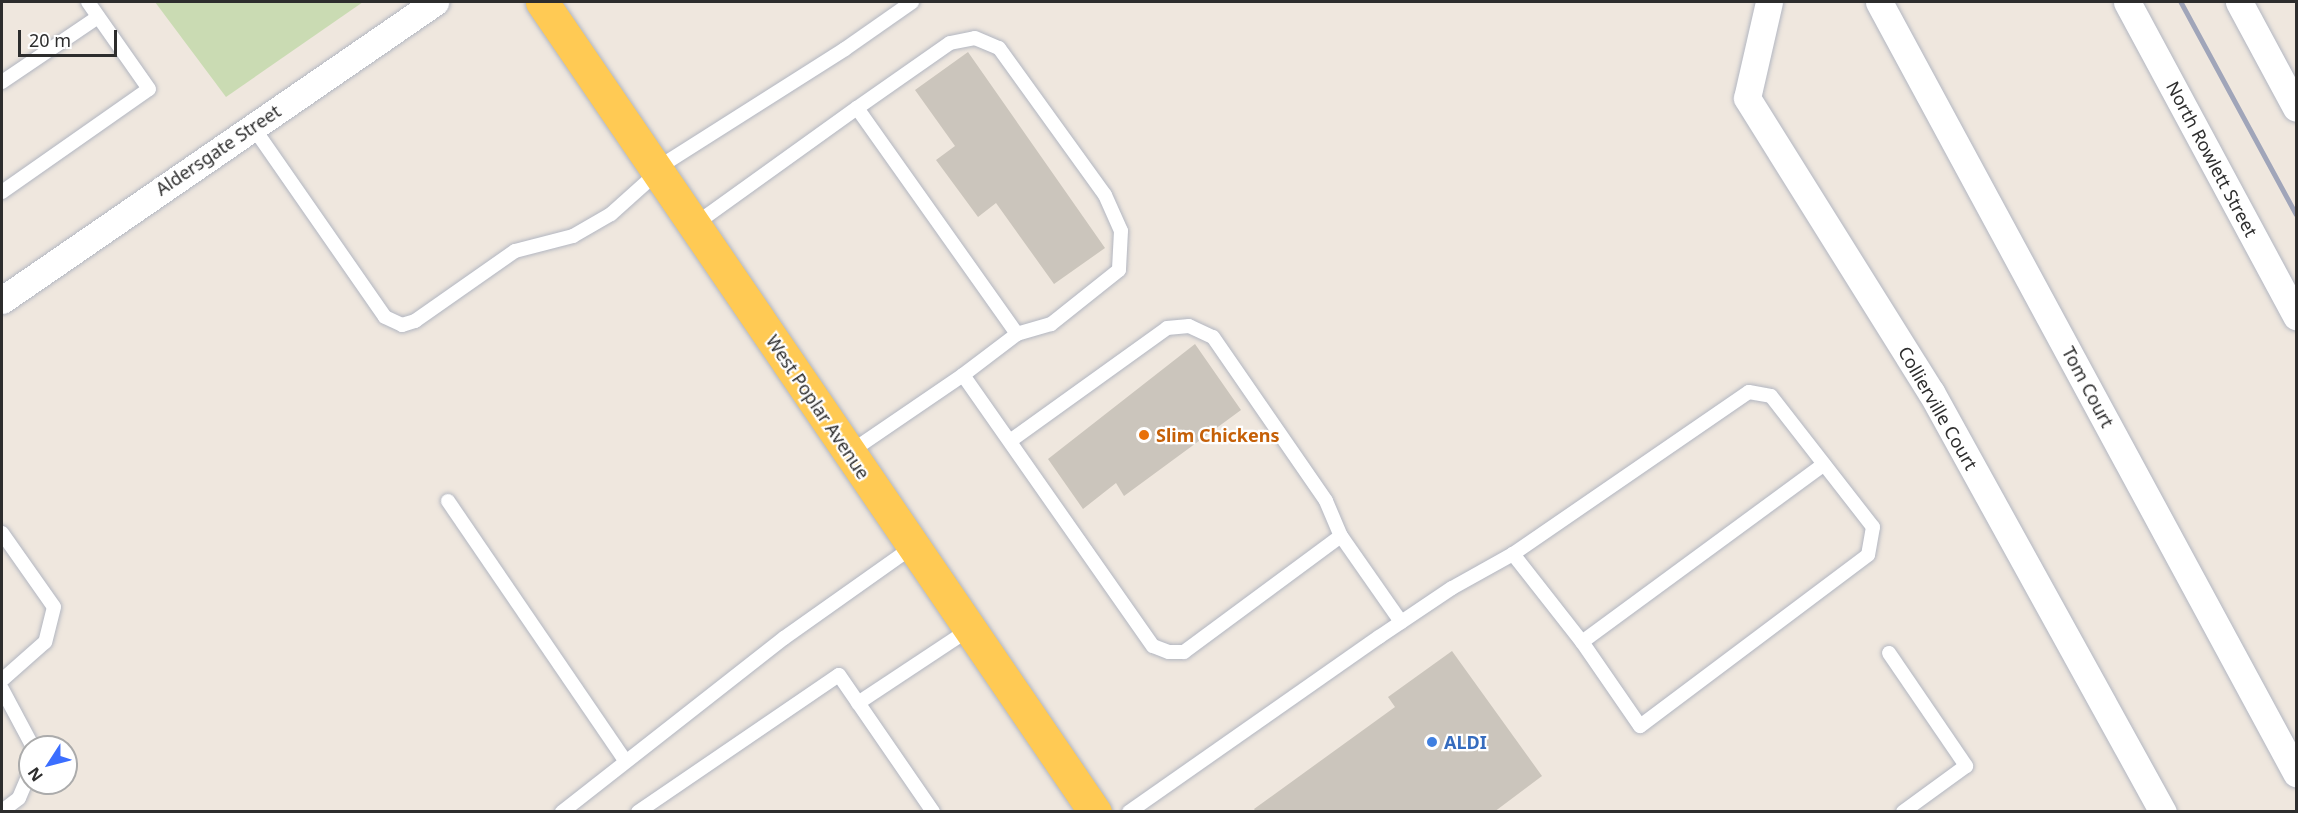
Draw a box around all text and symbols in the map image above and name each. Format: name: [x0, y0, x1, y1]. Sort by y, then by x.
scale bar: [21, 18, 120, 56]
text: 20 m: [29, 28, 71, 52]
street label: North Rowlett Street: [2162, 78, 2262, 240]
street label: Aldersgate Street: [151, 100, 285, 200]
street label: West Poplar Avenue: [762, 331, 874, 483]
street label: Collierville Court: [1894, 342, 1982, 474]
street label: Tom Court: [2058, 343, 2118, 431]
place label: Slim Chickens: [1156, 424, 1279, 446]
marker: Slim Chickens: [1137, 428, 1151, 442]
place label: ALDI: [1444, 731, 1487, 753]
north arrow: [18, 735, 78, 795]
marker: ALDI: [1425, 735, 1439, 749]
text: N: [22, 763, 48, 786]

